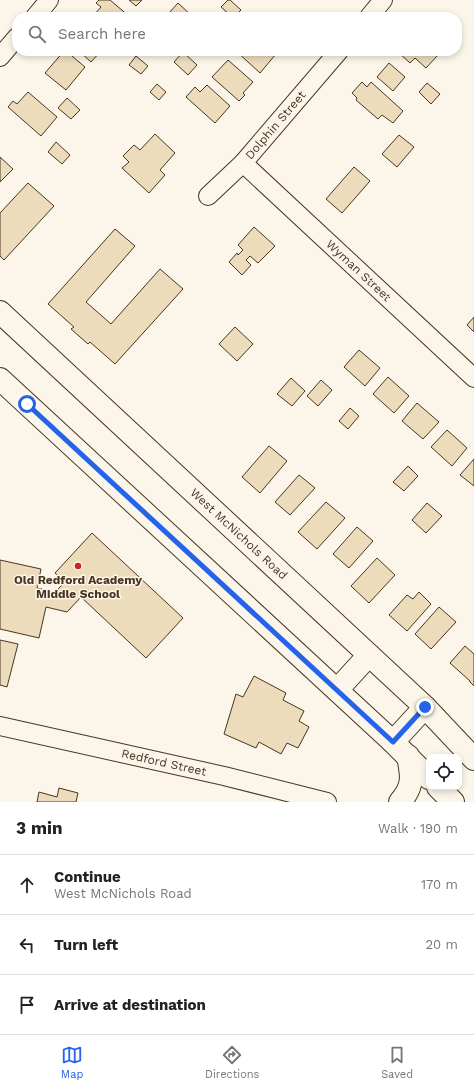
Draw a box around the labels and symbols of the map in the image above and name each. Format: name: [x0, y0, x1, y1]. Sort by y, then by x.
street label: Dolphin Street: [242, 88, 309, 162]
street label: Wyman Street: [323, 237, 394, 304]
route start: [18, 395, 36, 413]
street label: West McNichols Road: [187, 486, 290, 582]
marker: Old Redford Academy Middle School: [73, 561, 83, 571]
place label: Old Redford Academy Middle School: [14, 573, 142, 601]
route end: [416, 698, 434, 716]
street label: Redford Street: [120, 746, 208, 779]

